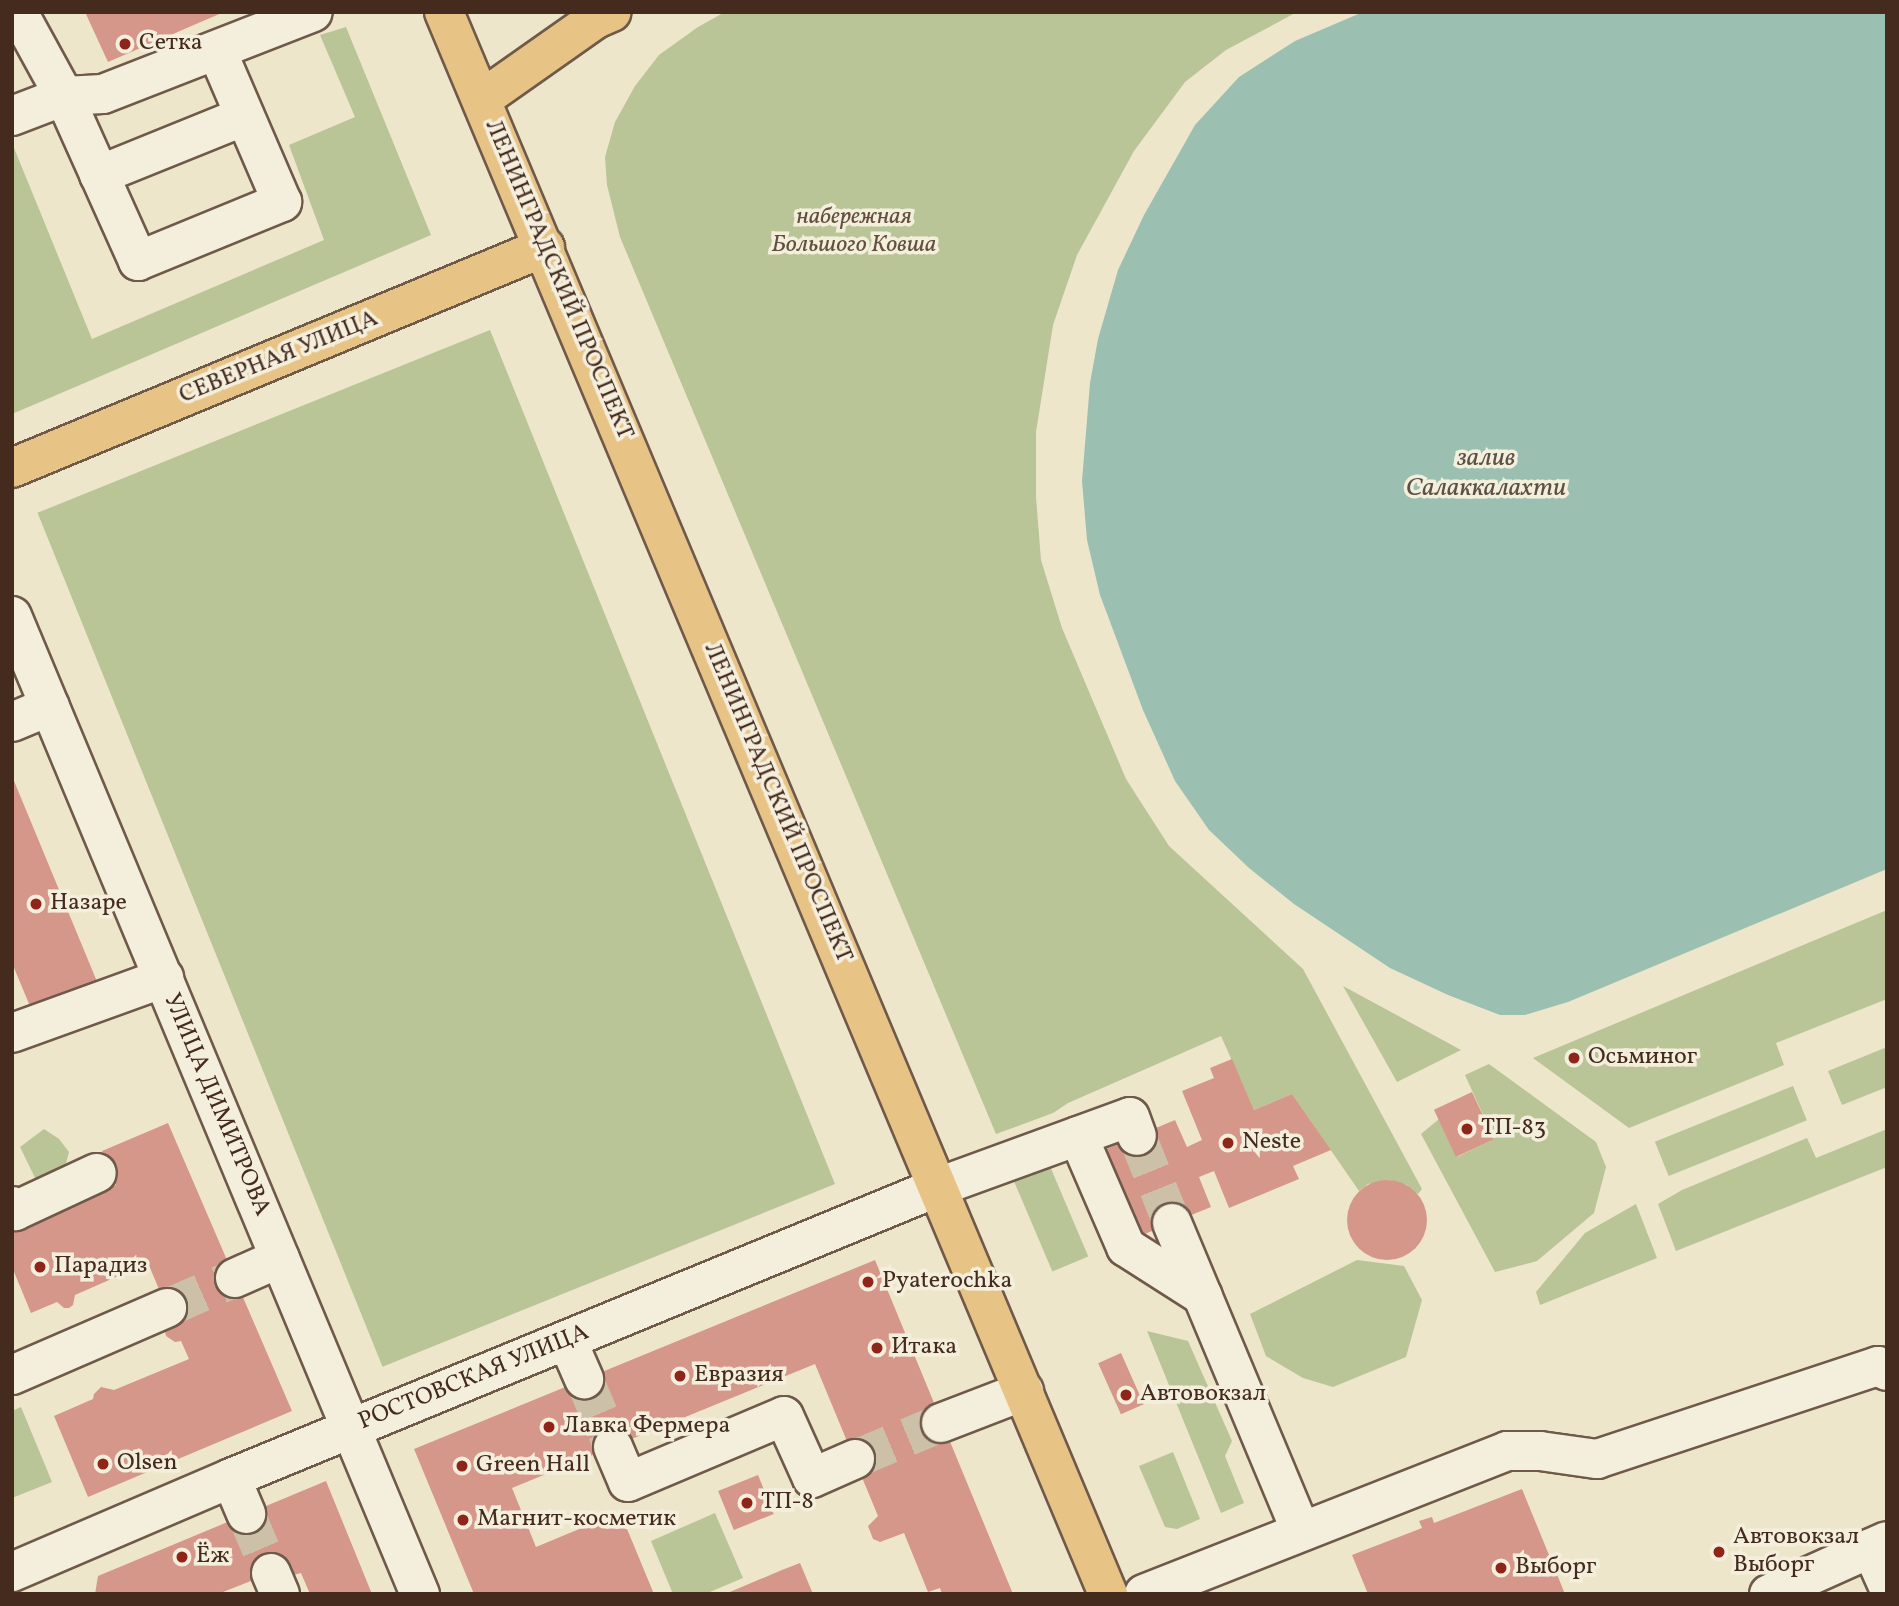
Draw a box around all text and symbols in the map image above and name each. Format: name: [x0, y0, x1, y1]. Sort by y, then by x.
place label: Сетка: [139, 30, 203, 58]
marker: Сетка: [117, 36, 133, 52]
street label: ЛЕНИНГРАДСКИЙ ПРОСПЕКТ: [477, 116, 639, 444]
park label: набережная Большого Ковша: [772, 204, 936, 260]
street label: СЕВЕРНАЯ УЛИЦА: [175, 305, 383, 411]
water label: залив Салаккалахти: [1406, 443, 1566, 504]
street label: ЛЕНИНГРАДСКИЙ ПРОСПЕКТ: [696, 639, 858, 967]
place label: Назаре: [50, 890, 127, 918]
marker: Назаре: [28, 896, 44, 912]
street label: УЛИЦА ДИМИТРОВА: [156, 989, 276, 1221]
place label: Осьминог: [1588, 1044, 1697, 1072]
marker: Осьминог: [1566, 1050, 1582, 1066]
place label: ТП-83: [1481, 1115, 1546, 1143]
marker: ТП-83: [1459, 1121, 1475, 1137]
place label: Neste: [1242, 1129, 1301, 1157]
marker: Neste: [1220, 1135, 1236, 1151]
place label: Парадиз: [54, 1253, 147, 1281]
marker: Парадиз: [32, 1259, 48, 1275]
place label: Pyaterochka: [882, 1268, 1012, 1296]
marker: Pyaterochka: [860, 1274, 876, 1290]
street label: РОСТОВСКАЯ УЛИЦА: [355, 1319, 593, 1437]
place label: Итака: [891, 1334, 957, 1362]
marker: Итака: [869, 1340, 885, 1356]
place label: Евразия: [694, 1362, 784, 1390]
marker: Евразия: [672, 1368, 688, 1384]
place label: Автовокзал: [1140, 1381, 1266, 1409]
marker: Автовокзал: [1118, 1387, 1134, 1403]
place label: Лавка Фермера: [563, 1413, 730, 1441]
marker: Лавка Фермера: [541, 1419, 557, 1435]
place label: Olsen: [117, 1450, 178, 1478]
place label: Green Hall: [476, 1452, 590, 1480]
marker: Olsen: [95, 1456, 111, 1472]
marker: Green Hall: [454, 1458, 470, 1474]
place label: ТП-8: [761, 1489, 814, 1517]
marker: ТП-8: [739, 1495, 755, 1511]
place label: Магнит-косметик: [477, 1506, 676, 1534]
marker: Магнит-косметик: [455, 1512, 471, 1528]
place label: Автовокзал Выборг: [1733, 1524, 1859, 1580]
place label: Ёж: [196, 1543, 230, 1571]
marker: Автовокзал Выборг: [1711, 1544, 1727, 1560]
marker: Ёж: [174, 1549, 190, 1565]
place label: Выборг: [1515, 1554, 1597, 1582]
marker: Выборг: [1493, 1560, 1509, 1576]

